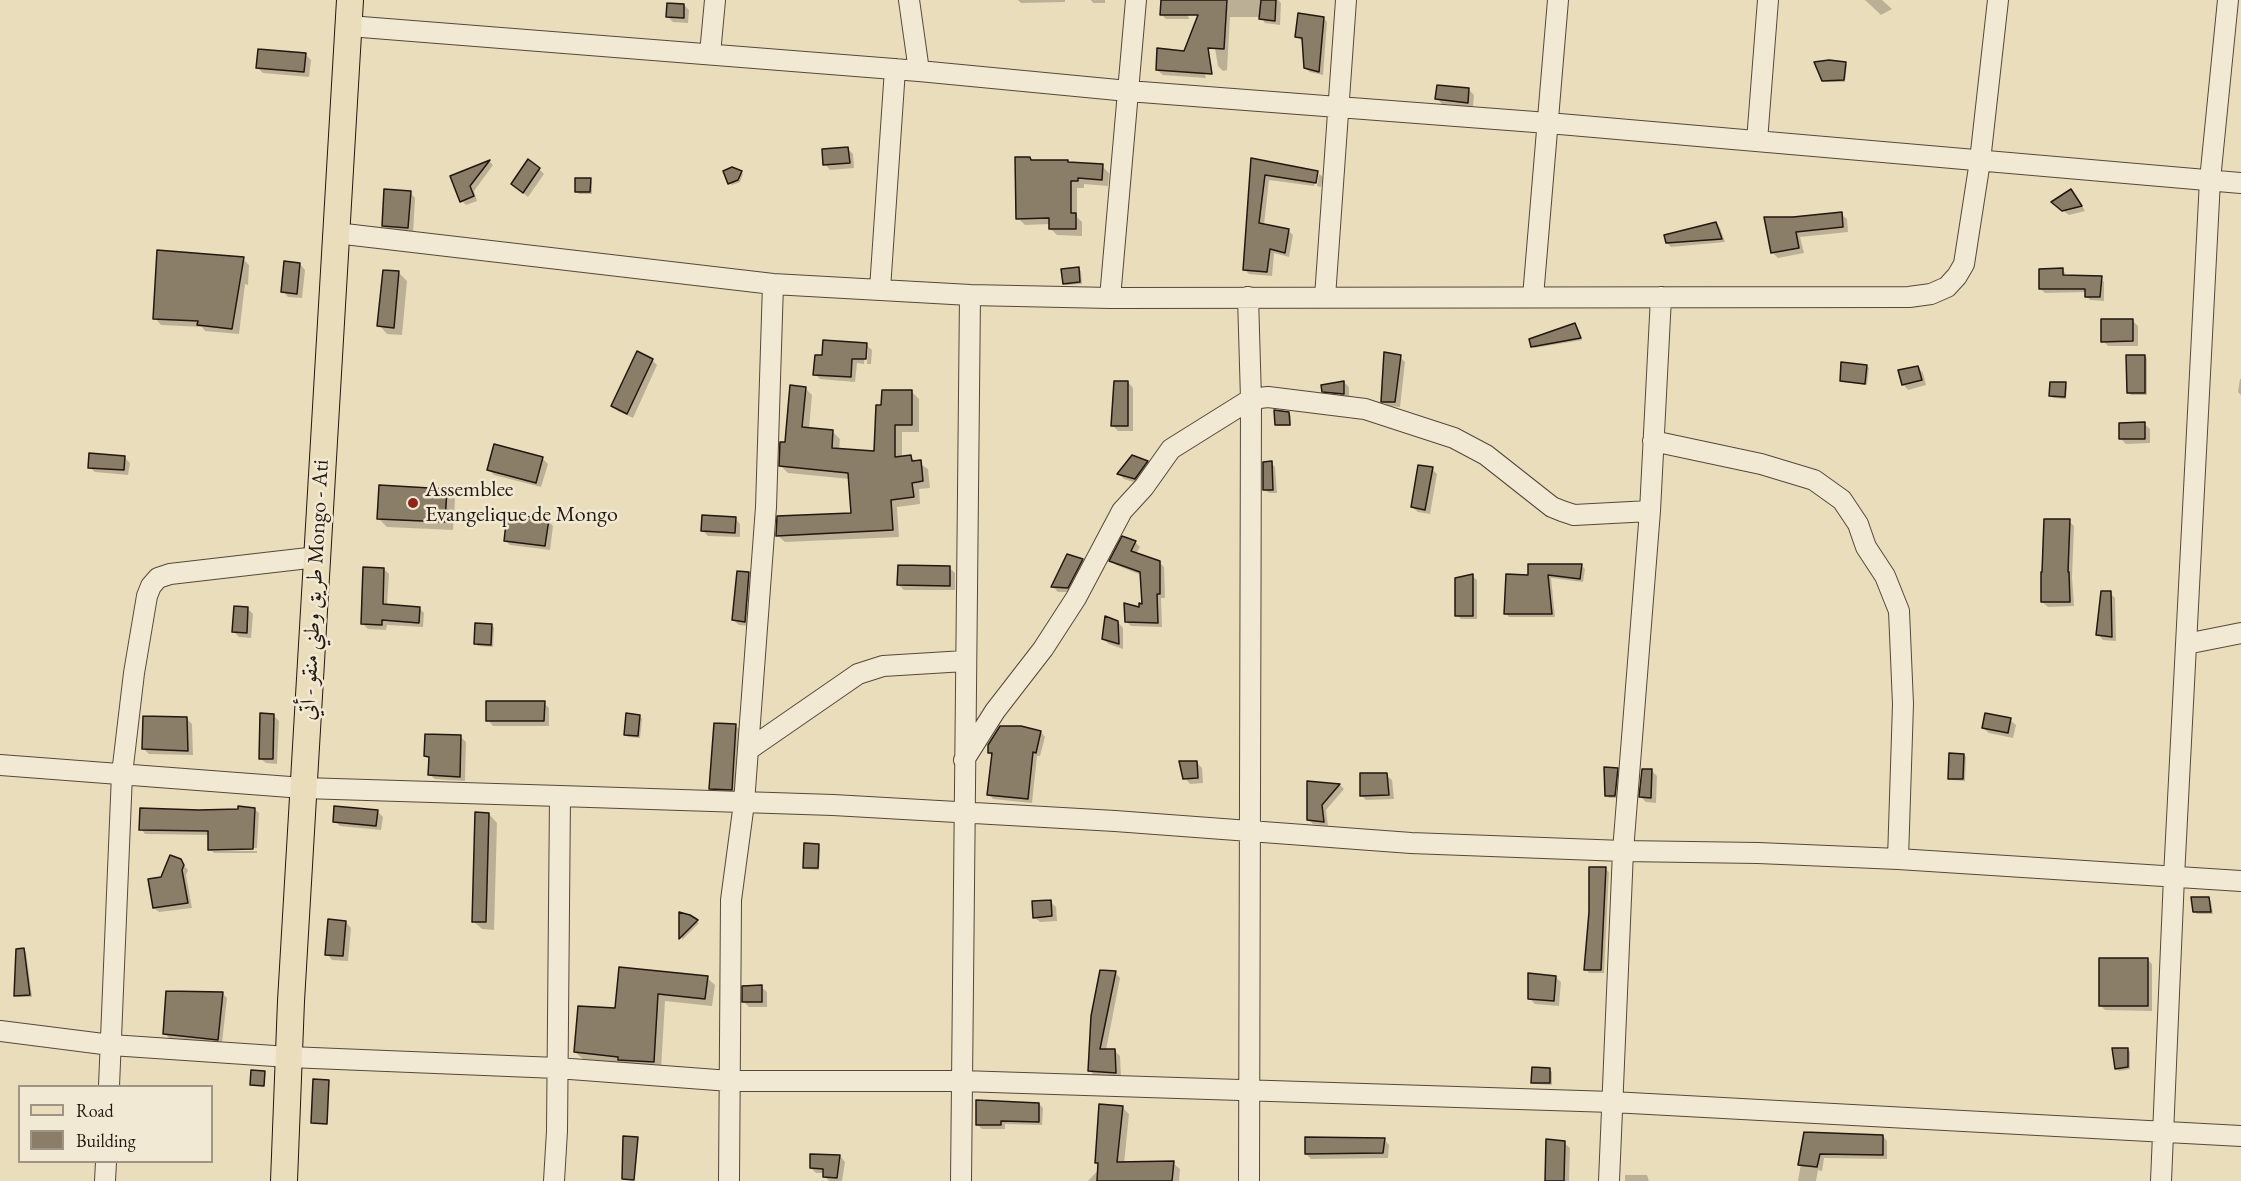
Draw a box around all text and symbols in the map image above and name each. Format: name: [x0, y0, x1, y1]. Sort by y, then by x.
street label: طريق وطني منقو - أتي Mongo - Ati: [295, 459, 335, 721]
place label: Assemblee Evangelique de Mongo: [425, 477, 618, 528]
marker: Assemblee Evangelique de Mongo: [406, 496, 420, 510]
legend: [18, 1085, 213, 1163]
text: Road: [76, 1099, 114, 1122]
text: Building: [76, 1129, 136, 1152]

